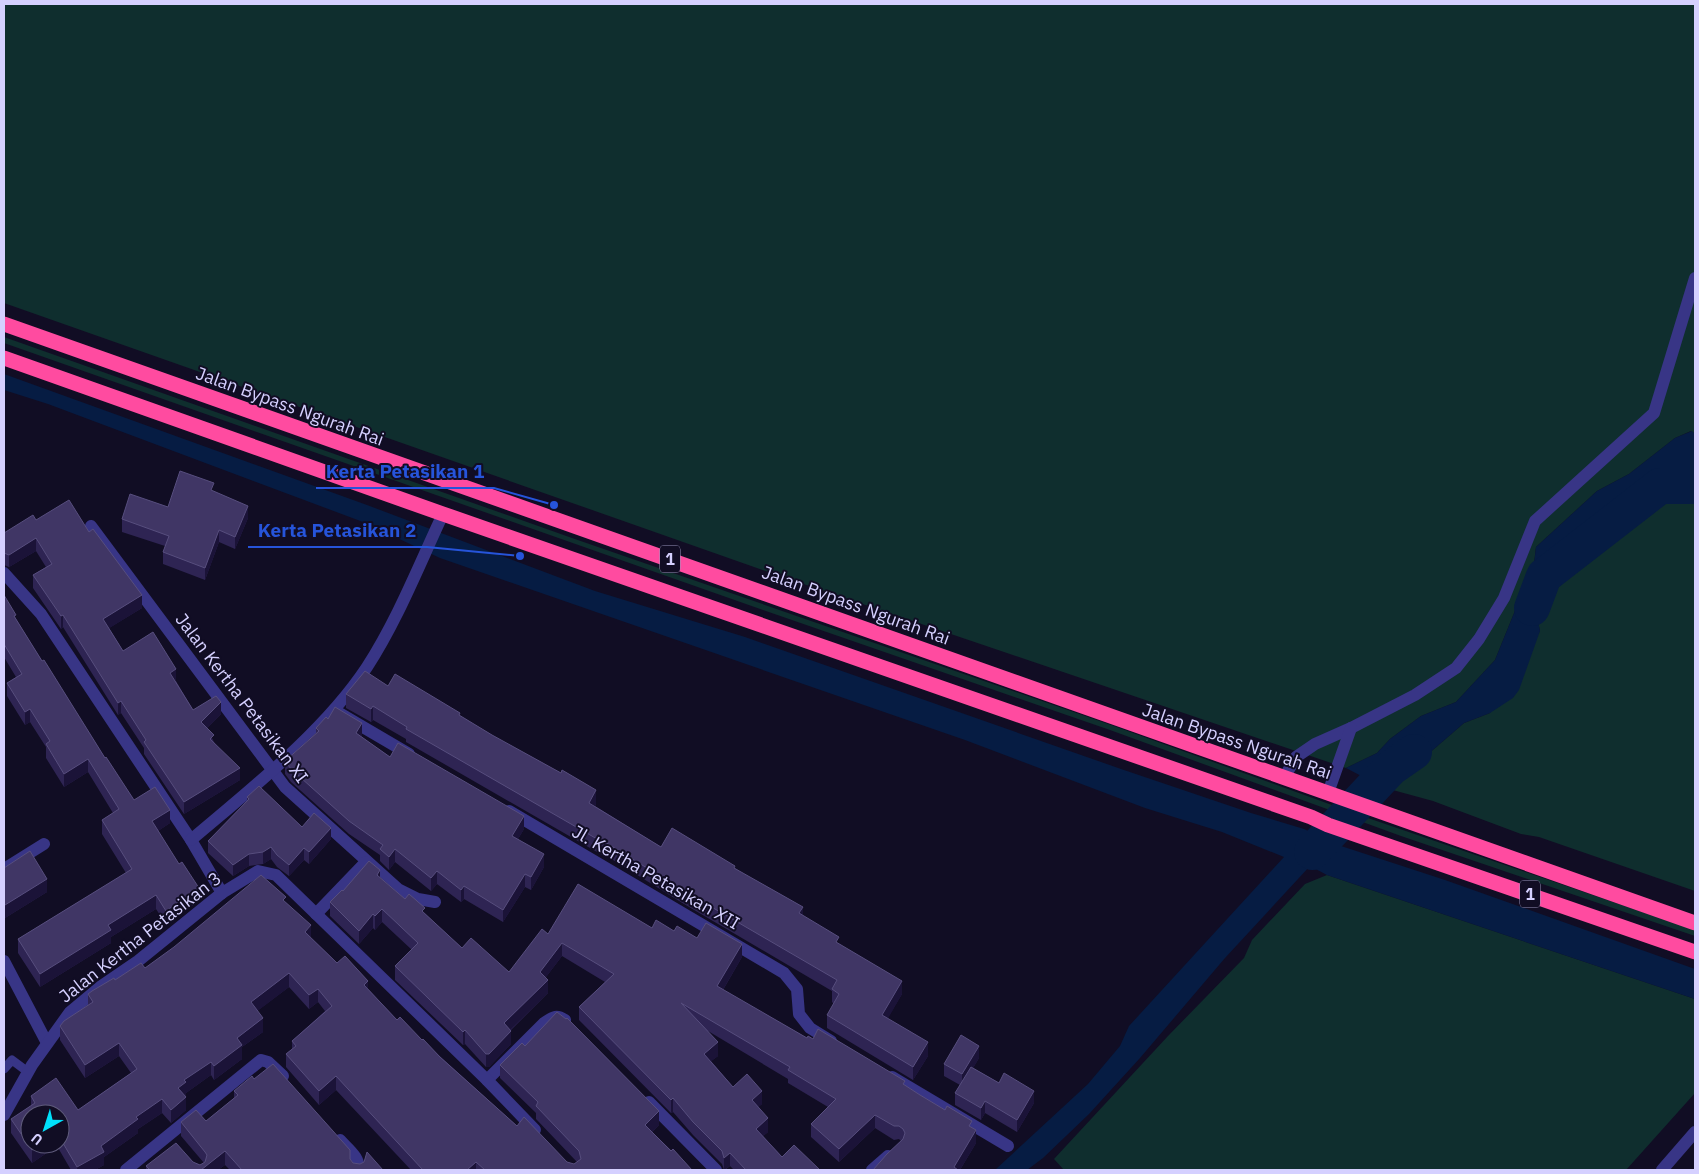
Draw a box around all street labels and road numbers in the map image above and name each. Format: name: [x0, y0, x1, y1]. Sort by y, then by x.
street label: Jalan Bypass Ngurah Rai: [193, 361, 387, 451]
road number: 1: [660, 546, 680, 572]
street label: Jalan Bypass Ngurah Rai: [759, 560, 953, 650]
street label: Jalan Kertha Petasikan XI: [171, 608, 313, 788]
street label: Jalan Bypass Ngurah Rai: [1139, 698, 1335, 784]
street label: Jl. Kertha Petasikan XII: [568, 820, 744, 934]
street label: Jalan Kertha Petasikan 3: [54, 866, 226, 1008]
road number: 1: [1520, 881, 1540, 908]

